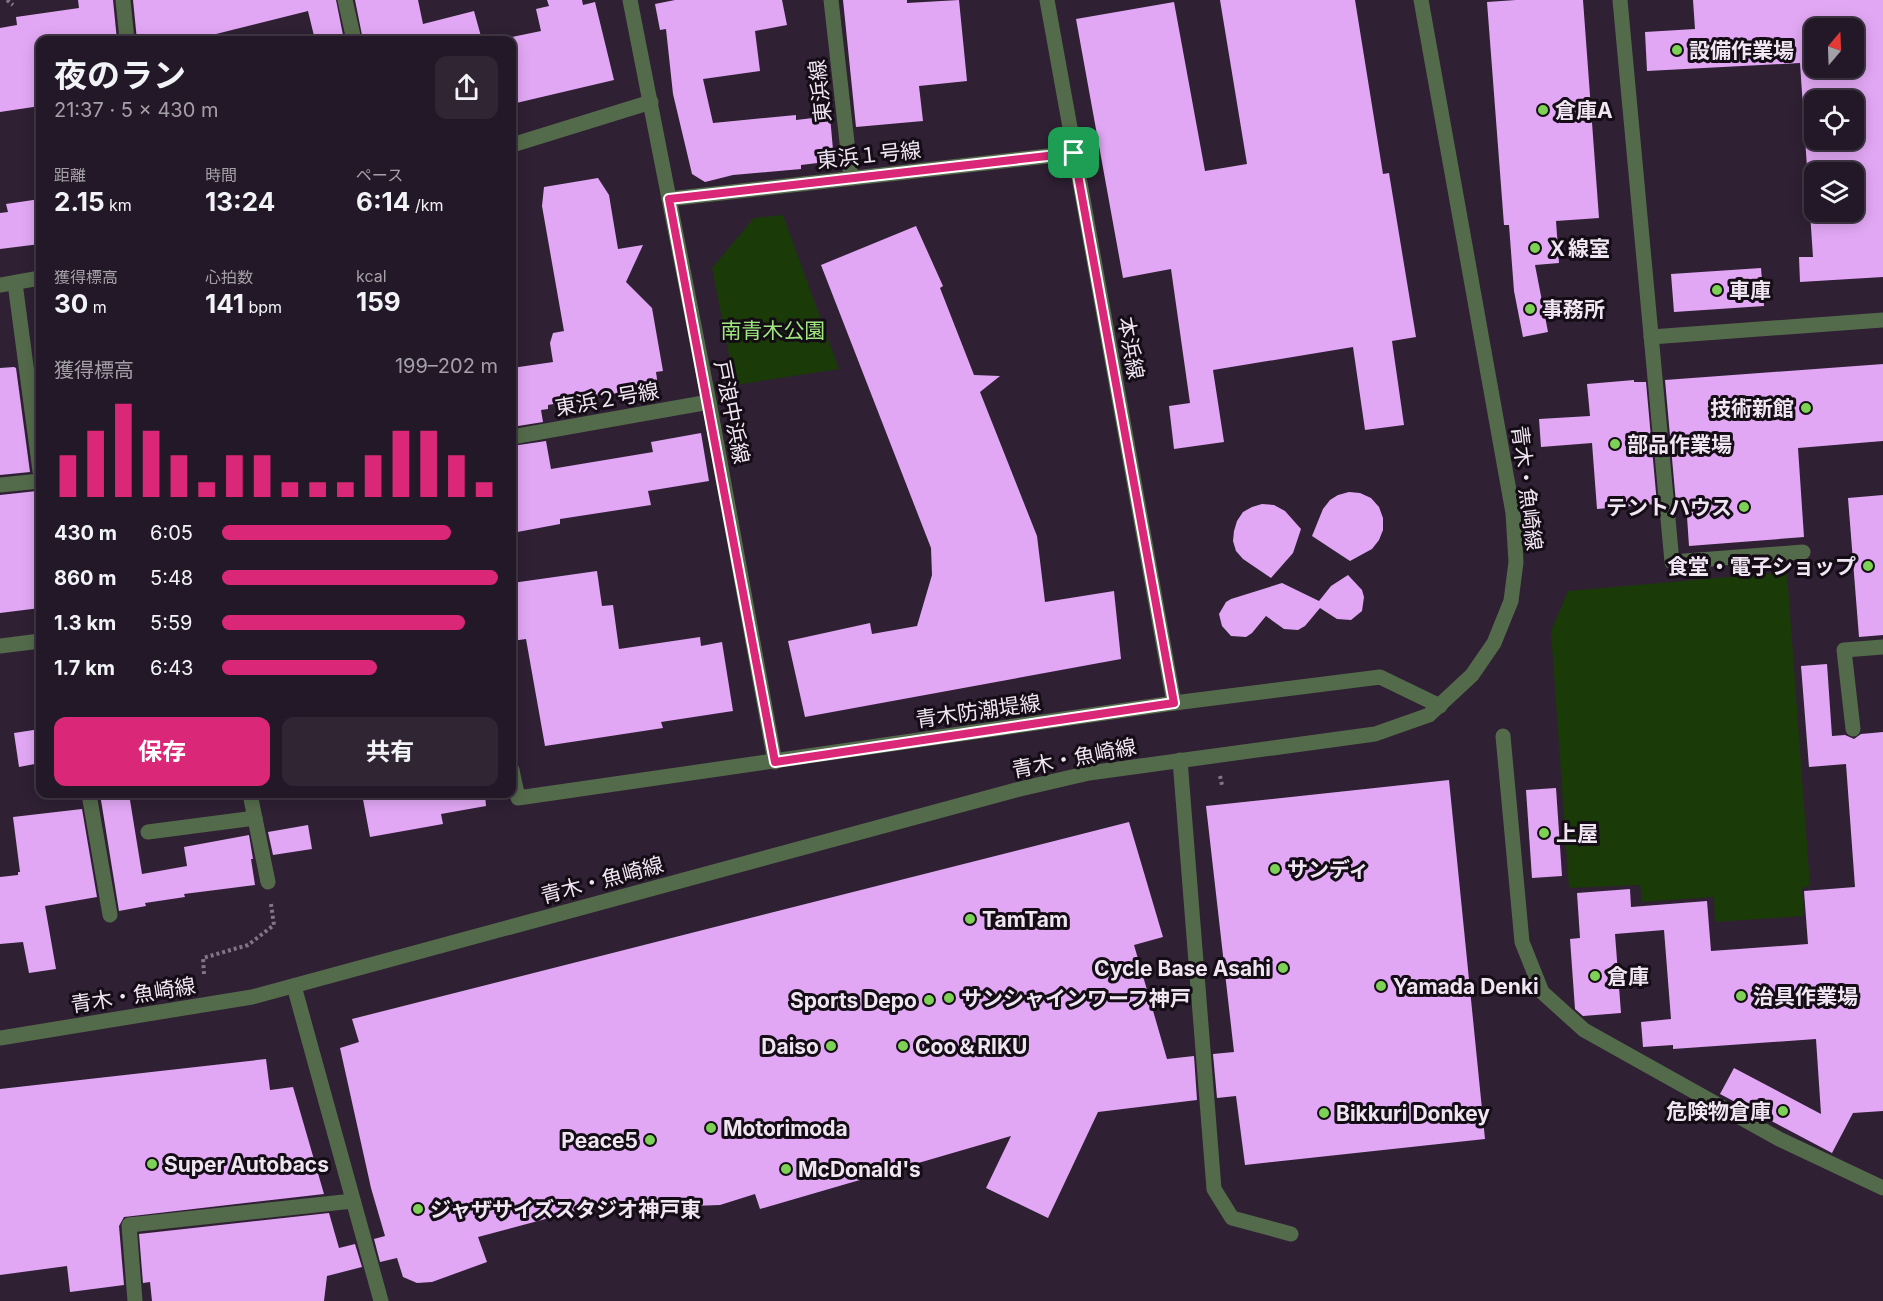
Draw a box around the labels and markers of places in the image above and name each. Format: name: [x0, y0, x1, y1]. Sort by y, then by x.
place label: 設備作業場: [1689, 38, 1794, 63]
marker: 設備作業場: [1670, 43, 1684, 57]
place label: 倉庫A: [1555, 98, 1613, 123]
marker: 倉庫A: [1536, 103, 1550, 117]
pin: [1048, 127, 1099, 178]
place label: Ｘ線室: [1547, 236, 1610, 261]
marker: Ｘ線室: [1528, 241, 1542, 255]
place label: 車庫: [1729, 278, 1771, 303]
marker: 車庫: [1710, 283, 1724, 297]
place label: 事務所: [1542, 297, 1605, 322]
marker: 事務所: [1523, 302, 1537, 316]
place label: 技術新館: [1710, 396, 1794, 421]
marker: 技術新館: [1799, 401, 1813, 415]
place label: 部品作業場: [1627, 432, 1732, 457]
marker: 部品作業場: [1608, 437, 1622, 451]
place label: テントハウス: [1606, 495, 1732, 520]
marker: テントハウス: [1737, 500, 1751, 514]
place label: 食堂・電子ショップ: [1667, 554, 1856, 579]
marker: 食堂・電子ショップ: [1861, 559, 1875, 573]
place label: 上屋: [1556, 821, 1598, 846]
marker: 上屋: [1537, 826, 1551, 840]
place label: サンディ: [1287, 857, 1370, 882]
marker: サンディ: [1268, 862, 1282, 876]
place label: TamTam: [982, 907, 1068, 932]
marker: TamTam: [963, 912, 977, 926]
place label: Cycle Base Asahi: [1094, 956, 1271, 981]
marker: Cycle Base Asahi: [1276, 961, 1290, 975]
place label: 倉庫: [1607, 964, 1649, 989]
marker: 倉庫: [1588, 969, 1602, 983]
place label: Yamada Denki: [1393, 974, 1539, 999]
marker: Yamada Denki: [1374, 979, 1388, 993]
place label: 治具作業場: [1753, 984, 1858, 1009]
place label: サンシャインワーフ神戸: [961, 986, 1191, 1011]
place label: Sports Depo: [790, 988, 917, 1013]
marker: 治具作業場: [1734, 989, 1748, 1003]
marker: サンシャインワーフ神戸: [942, 991, 956, 1005]
marker: Sports Depo: [922, 993, 936, 1007]
place label: Daiso: [761, 1034, 819, 1059]
place label: Coo＆RIKU: [915, 1034, 1027, 1059]
marker: Daiso: [824, 1039, 838, 1053]
marker: Coo＆RIKU: [896, 1039, 910, 1053]
place label: 危険物倉庫: [1666, 1099, 1771, 1124]
place label: Bikkuri Donkey: [1336, 1101, 1490, 1126]
marker: 危険物倉庫: [1776, 1104, 1790, 1118]
marker: Bikkuri Donkey: [1317, 1106, 1331, 1120]
place label: Motorimoda: [723, 1116, 848, 1141]
marker: Motorimoda: [704, 1121, 718, 1135]
place label: Peace5: [561, 1128, 638, 1153]
marker: Peace5: [643, 1133, 657, 1147]
place label: Super Autobacs: [164, 1152, 329, 1177]
marker: Super Autobacs: [145, 1157, 159, 1171]
place label: McDonald's: [798, 1157, 921, 1182]
marker: McDonald's: [779, 1162, 793, 1176]
place label: ジャザサイズスタジオ神戸東: [430, 1197, 701, 1222]
marker: ジャザサイズスタジオ神戸東: [411, 1202, 425, 1216]

